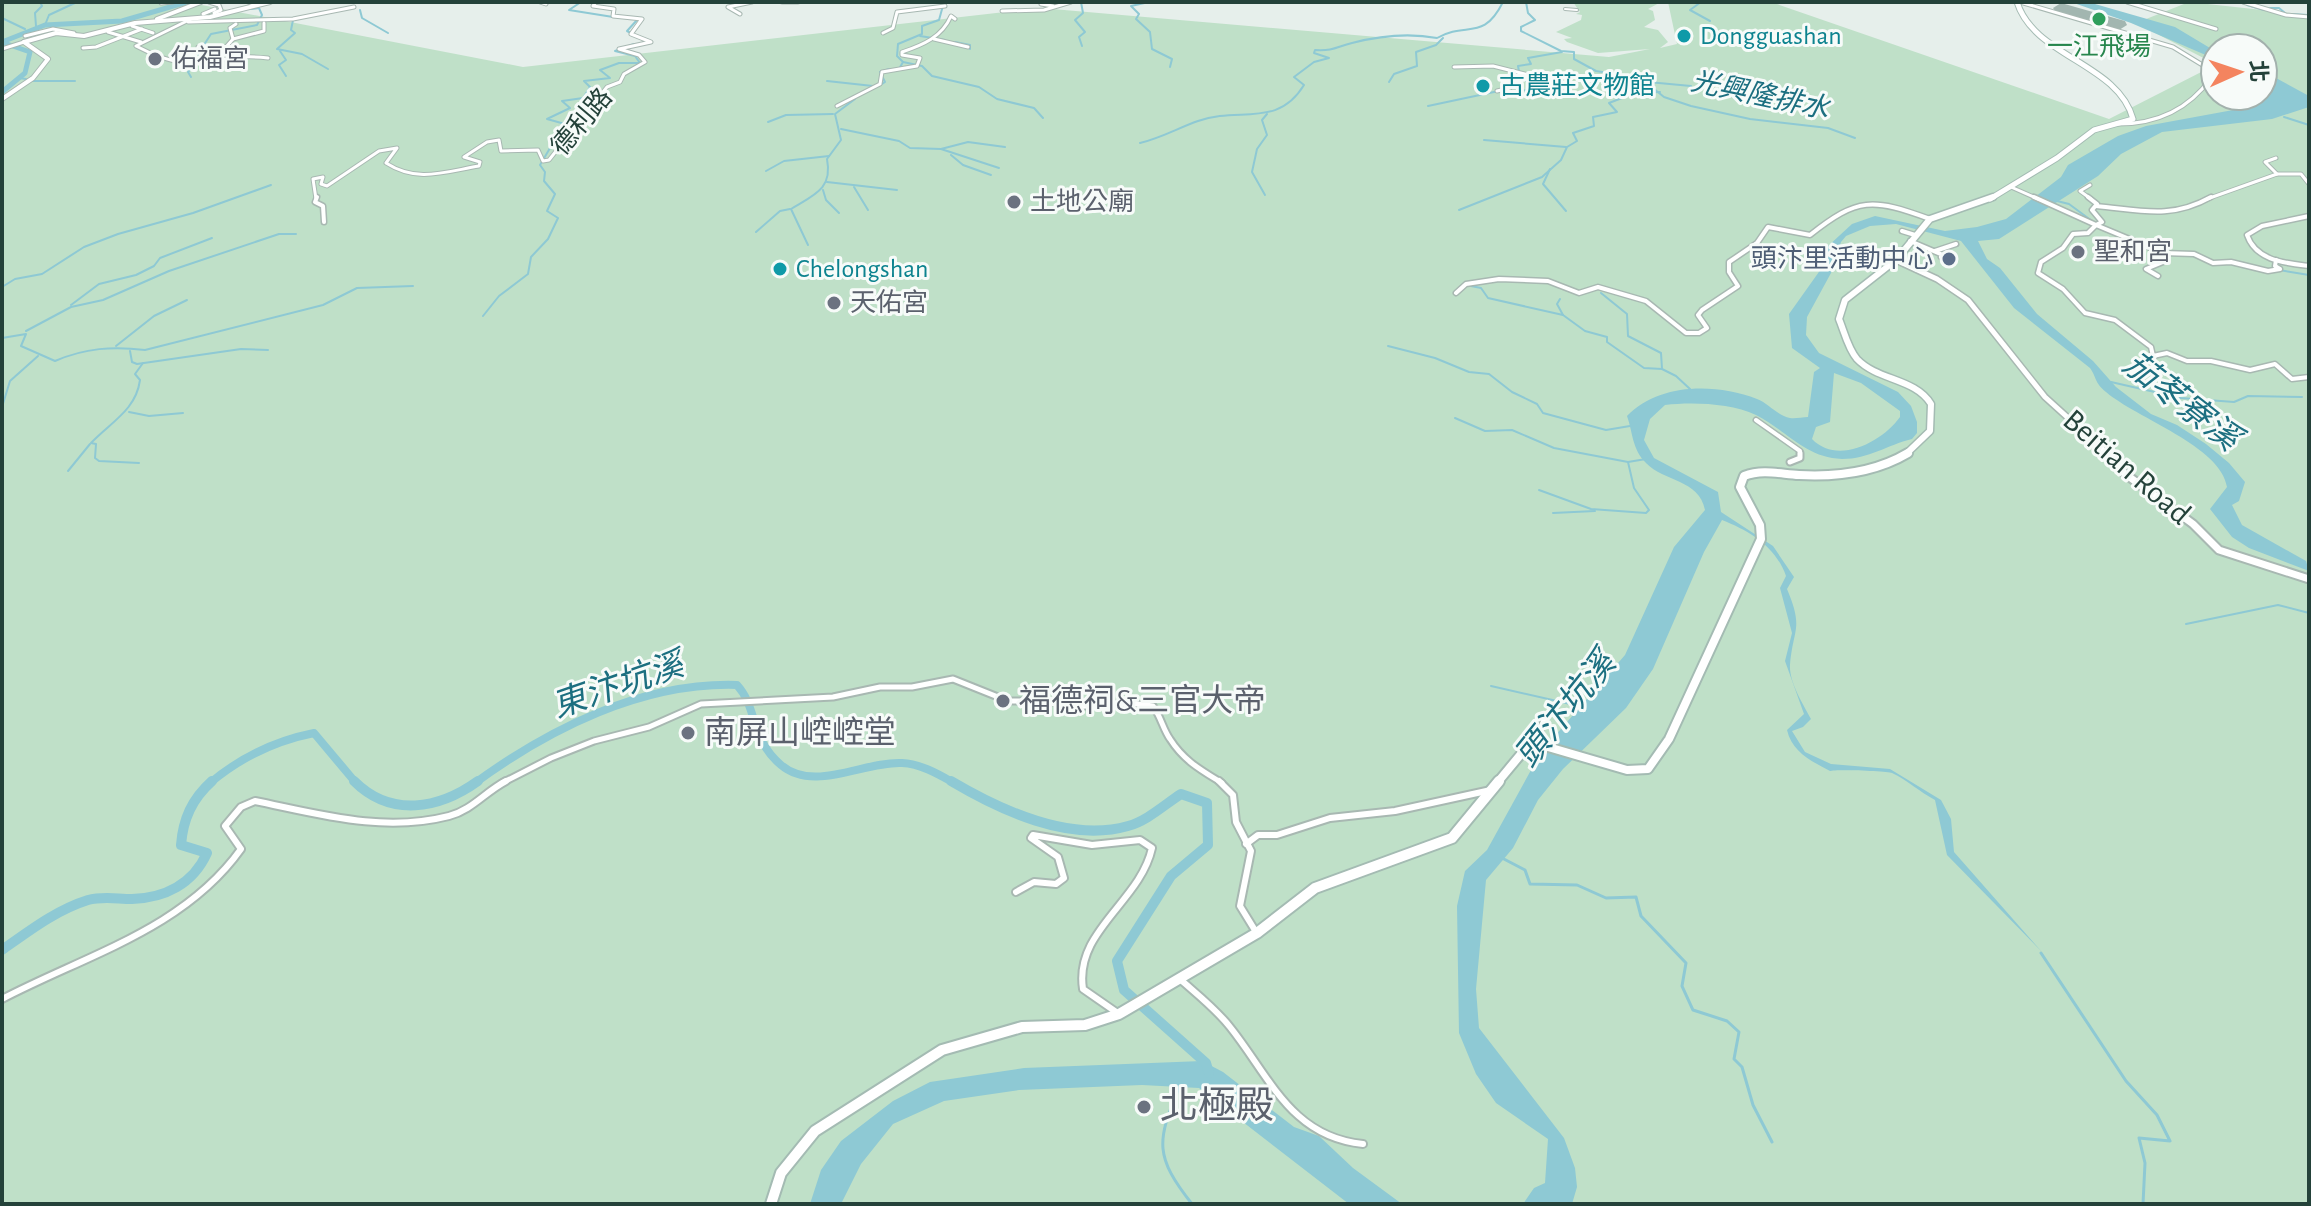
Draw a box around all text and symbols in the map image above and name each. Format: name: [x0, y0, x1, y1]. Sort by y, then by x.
marker: 一江飛場: [2090, 10, 2108, 28]
place label: Dongguashan: [1700, 23, 1842, 49]
marker: Dongguashan: [1675, 27, 1693, 45]
north arrow: [2199, 32, 2279, 112]
place label: 一江飛場: [2047, 33, 2151, 60]
place label: 佑福宮: [171, 45, 249, 72]
marker: 佑福宮: [146, 50, 164, 68]
text: 北: [2246, 59, 2271, 83]
water label: 光興隆排水: [1689, 66, 1834, 125]
place label: 古農莊文物館: [1499, 71, 1655, 99]
marker: 古農莊文物館: [1474, 77, 1492, 95]
street label: 德利路: [546, 83, 617, 160]
place label: 土地公廟: [1030, 187, 1134, 215]
marker: 土地公廟: [1005, 193, 1023, 211]
place label: 聖和宮: [2094, 238, 2172, 265]
marker: 聖和宮: [2069, 243, 2087, 261]
place label: 頭汴里活動中心: [1751, 244, 1933, 272]
marker: 頭汴里活動中心: [1940, 250, 1958, 268]
place label: Chelongshan: [796, 256, 928, 282]
marker: Chelongshan: [771, 260, 789, 278]
place label: 天佑宮: [850, 289, 928, 316]
marker: 天佑宮: [825, 294, 843, 312]
water label: 茄苳寮溪: [2117, 345, 2249, 460]
street label: Beitian Road: [2057, 403, 2197, 531]
water label: 頭汴坑溪: [1508, 642, 1625, 774]
water label: 東汴坑溪: [548, 645, 692, 724]
place label: 福德祠&三官大帝: [1019, 683, 1265, 717]
marker: 福德祠&三官大帝: [994, 692, 1012, 710]
place label: 南屏山崆崆堂: [704, 715, 896, 749]
marker: 南屏山崆崆堂: [679, 724, 697, 742]
place label: 北極殿: [1160, 1086, 1274, 1126]
marker: 北極殿: [1135, 1098, 1153, 1116]

